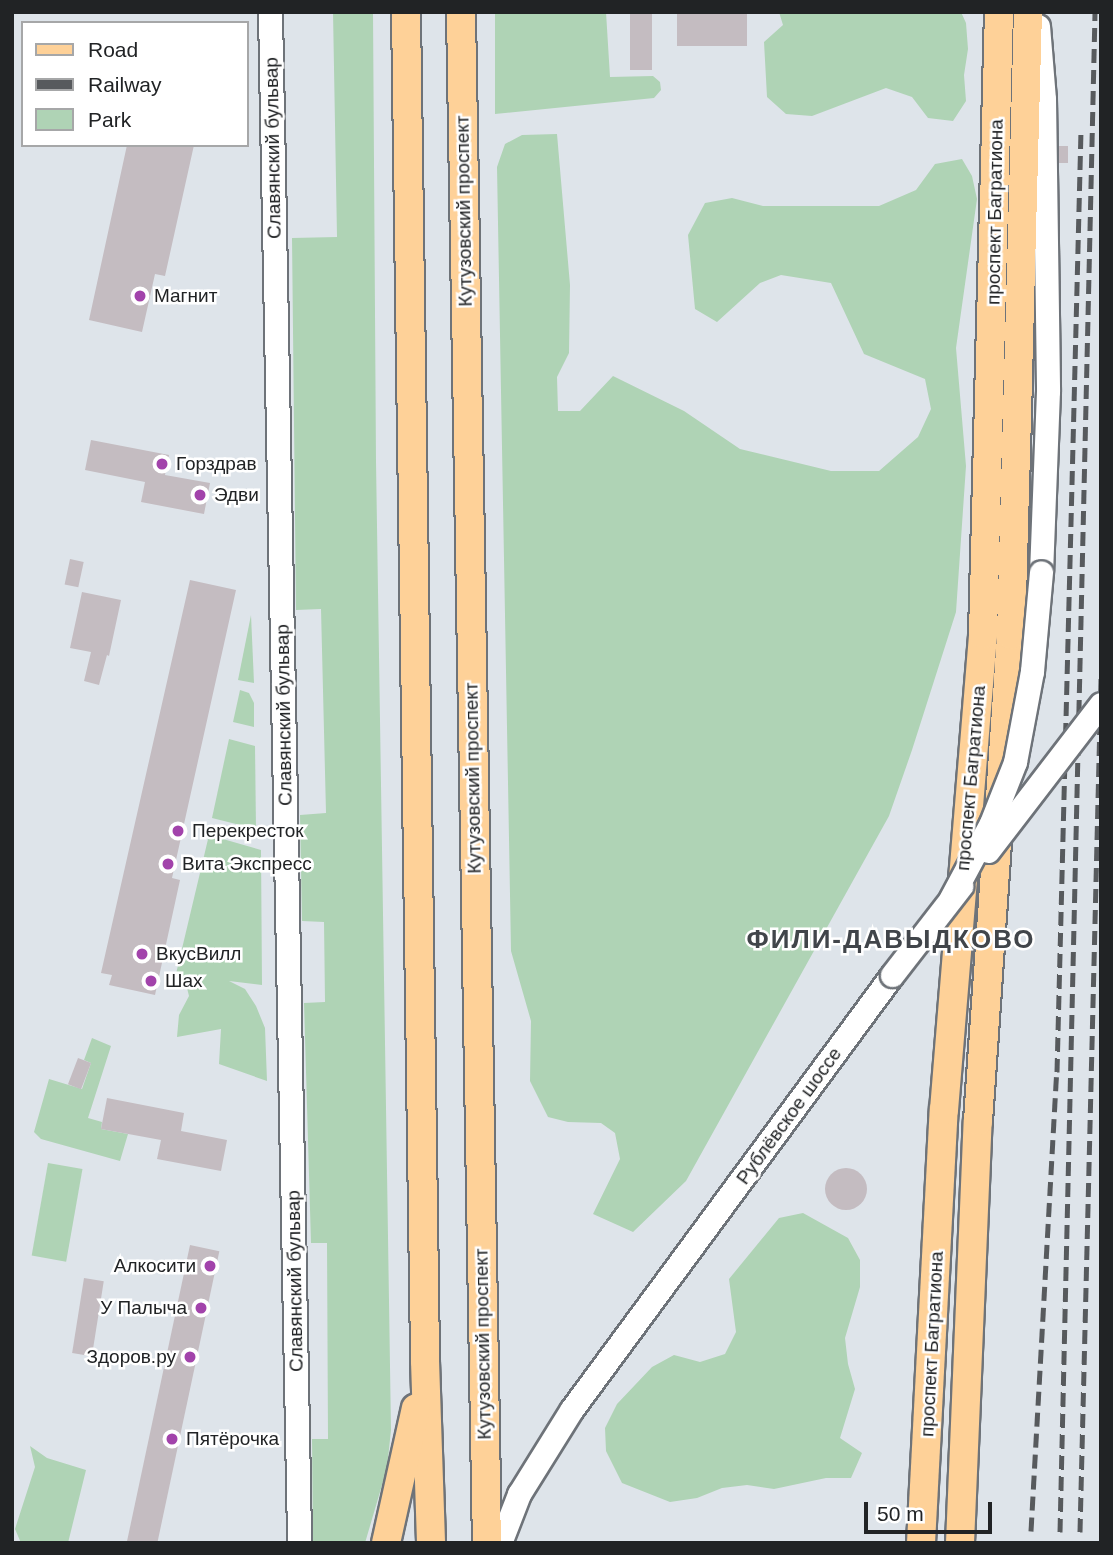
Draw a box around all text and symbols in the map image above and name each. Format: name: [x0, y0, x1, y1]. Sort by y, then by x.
legend: [21, 21, 248, 147]
text: Road: [88, 38, 138, 61]
street label: Славянский бульвар: [260, 57, 286, 239]
text: Railway: [88, 73, 162, 96]
text: Park: [88, 108, 131, 131]
street label: Кутузовский проспект: [451, 115, 477, 307]
street label: проспект Багратиона: [982, 119, 1008, 305]
place label: Магнит: [154, 285, 217, 307]
marker: Магнит: [132, 288, 148, 304]
place label: Горздрав: [176, 453, 257, 475]
marker: Горздрав: [154, 456, 170, 472]
place label: Эдви: [214, 484, 259, 506]
marker: Эдви: [192, 487, 208, 503]
street label: Славянский бульвар: [271, 624, 297, 806]
street label: Кутузовский проспект: [460, 682, 486, 874]
street label: проспект Багратиона: [952, 684, 990, 872]
place label: Перекресток: [192, 820, 304, 842]
marker: Перекресток: [170, 823, 186, 839]
place label: Вита Экспресс: [182, 853, 312, 875]
marker: Вита Экспресс: [160, 856, 176, 872]
district label: ФИЛИ-ДАВЫДКОВО: [748, 924, 1034, 956]
place label: ВкусВилл: [156, 943, 241, 965]
marker: ВкусВилл: [134, 946, 150, 962]
place label: Шах: [165, 970, 202, 992]
marker: Шах: [143, 973, 159, 989]
street label: Рублёвское шоссе: [732, 1043, 846, 1189]
street label: Славянский бульвар: [282, 1190, 308, 1372]
street label: Кутузовский проспект: [470, 1248, 496, 1440]
street label: проспект Багратиона: [916, 1251, 948, 1437]
place label: Алкосити: [114, 1255, 196, 1277]
marker: Алкосити: [202, 1258, 218, 1274]
place label: У Палыча: [100, 1297, 187, 1319]
marker: У Палыча: [193, 1300, 209, 1316]
place label: Здоров.ру: [87, 1346, 176, 1368]
marker: Здоров.ру: [182, 1349, 198, 1365]
place label: Пятёрочка: [186, 1428, 279, 1450]
marker: Пятёрочка: [164, 1431, 180, 1447]
scale bar: [868, 1488, 996, 1532]
text: 50 m: [877, 1502, 924, 1525]

